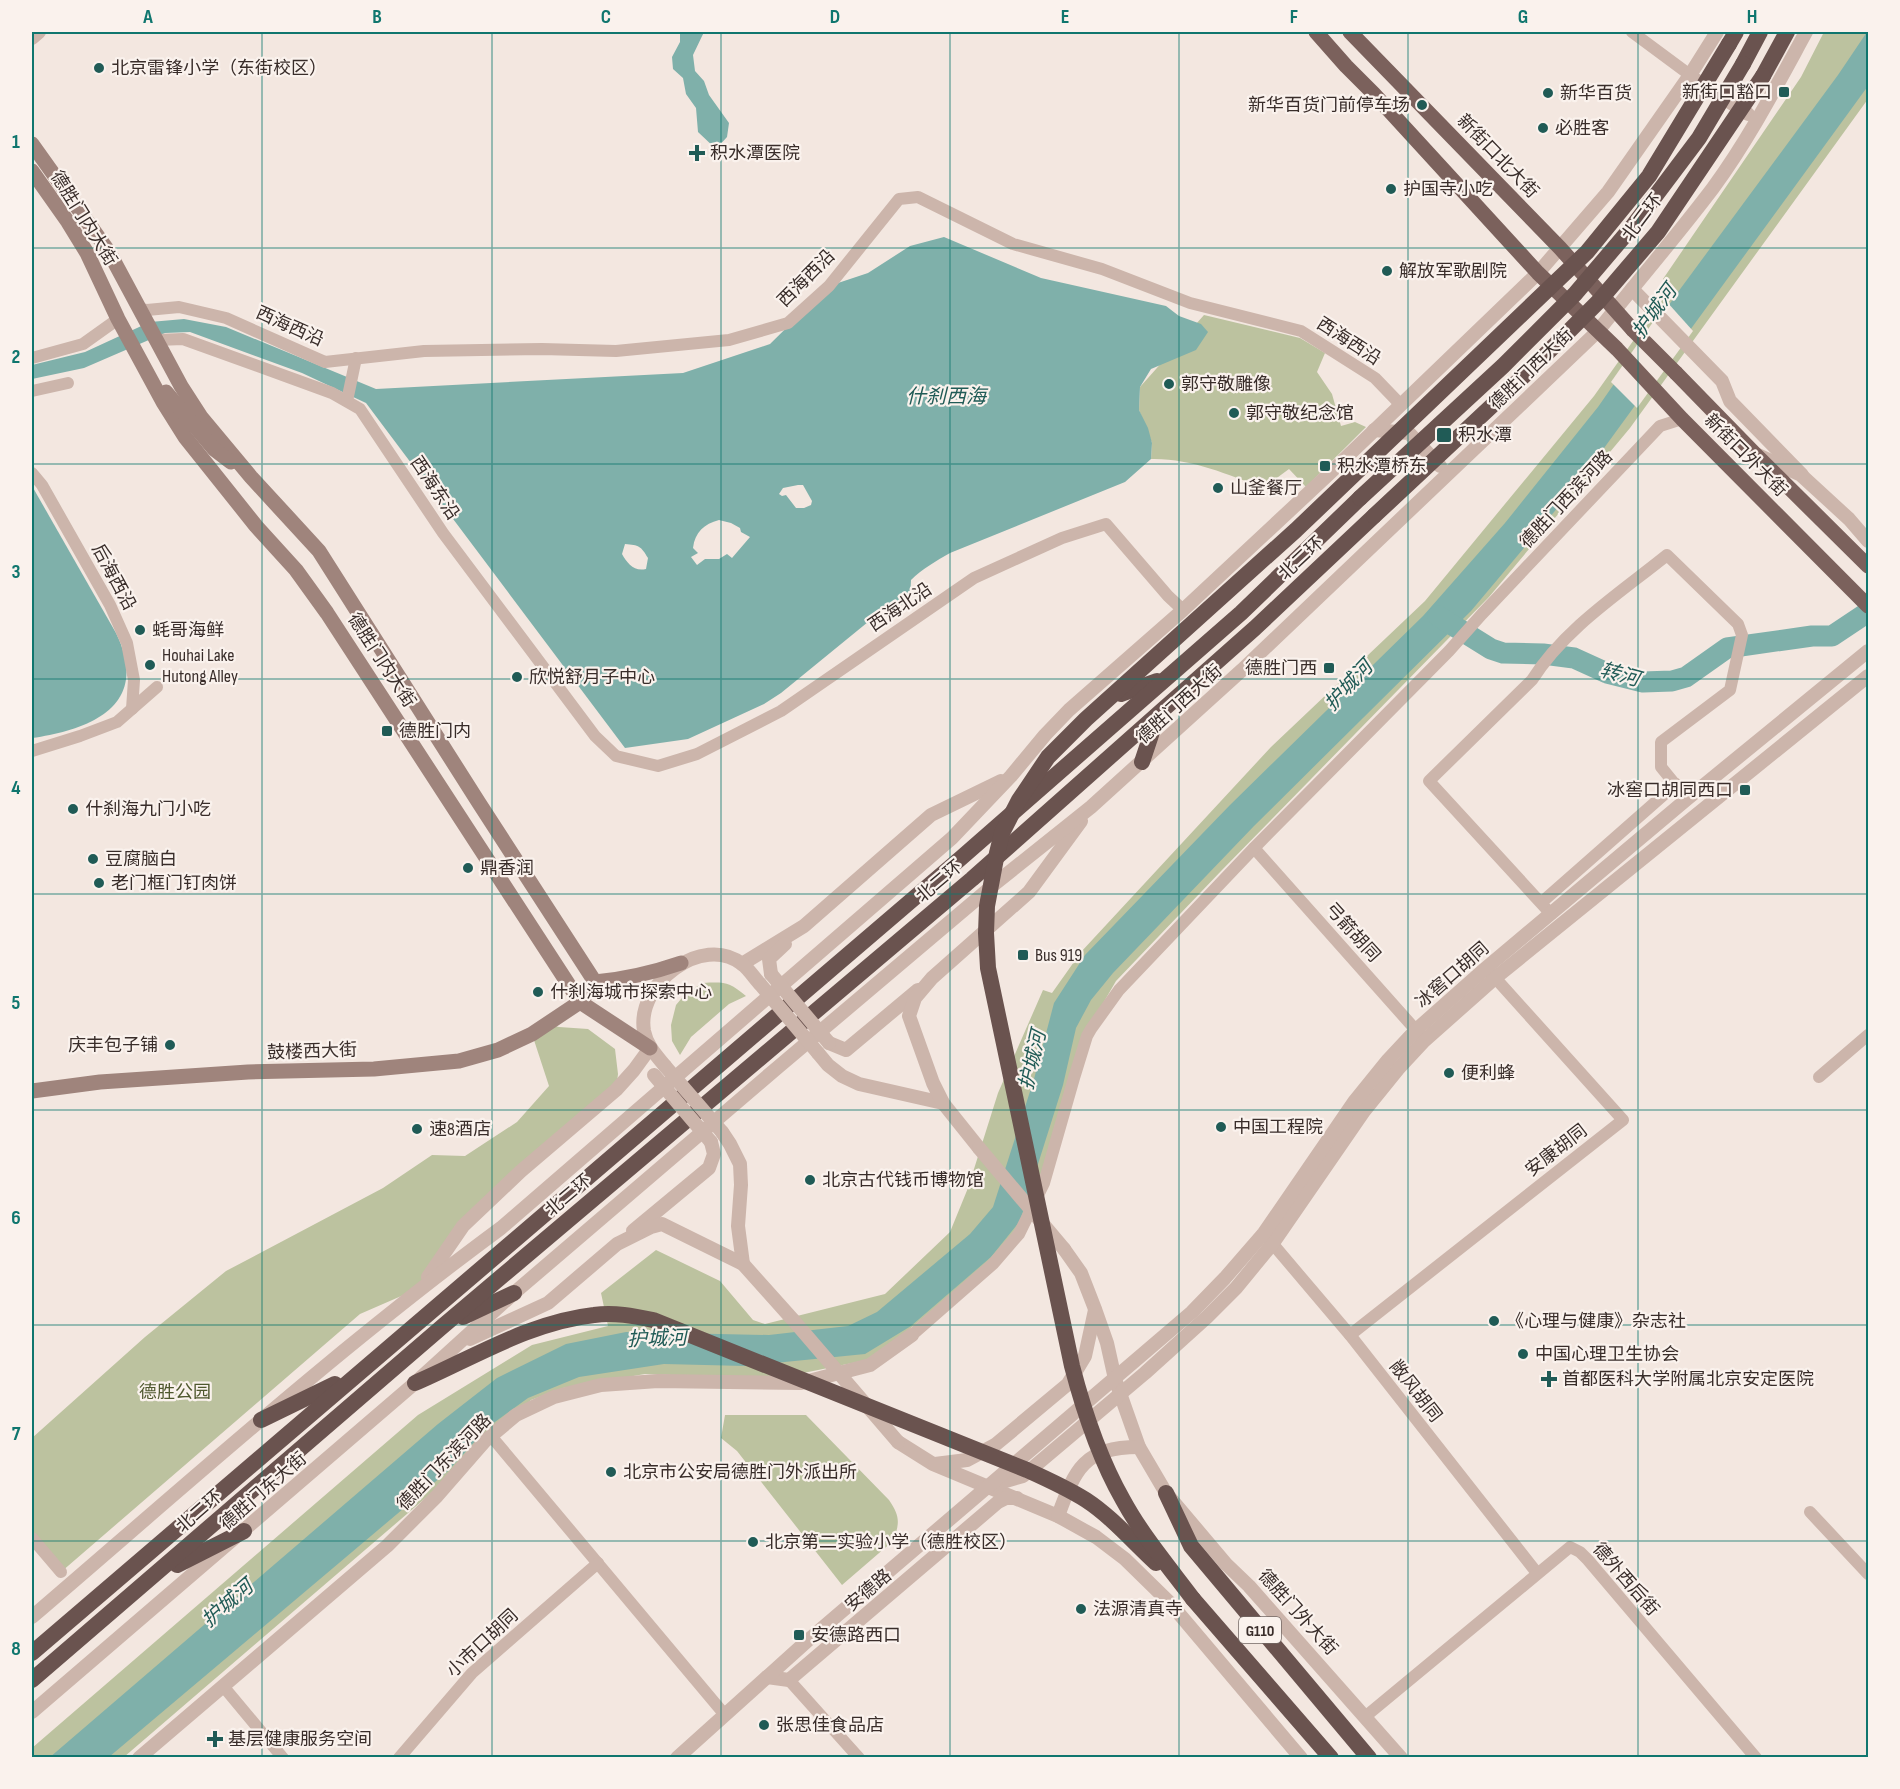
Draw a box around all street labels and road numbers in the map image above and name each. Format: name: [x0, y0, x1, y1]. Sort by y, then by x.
street label: 新街口北大街: [1453, 110, 1543, 202]
street label: 德胜门内大街: [46, 167, 121, 270]
street label: 北二环: [1618, 189, 1667, 245]
street label: 西海西沿: [773, 245, 839, 311]
street label: 西海西沿: [253, 302, 327, 351]
street label: 西海西沿: [1313, 313, 1385, 370]
street label: 德胜门西大街: [1485, 324, 1577, 414]
street label: 新街口外大街: [1700, 410, 1791, 501]
street label: 德胜门西滨河路: [1516, 446, 1617, 553]
street label: 西海东沿: [406, 453, 463, 524]
street label: 北二环: [1274, 532, 1328, 584]
street label: 后海西沿: [87, 541, 140, 614]
street label: 西海北沿: [865, 579, 936, 636]
street label: 德胜门内大街: [343, 609, 420, 711]
street label: 德胜门西大街: [1132, 660, 1226, 748]
street label: 北二环: [912, 856, 967, 907]
street label: 弓箭胡同: [1321, 899, 1385, 966]
street label: 冰窖口胡同: [1411, 938, 1493, 1013]
street label: 鼓楼西大街: [267, 1039, 357, 1064]
street label: 安康胡同: [1521, 1120, 1591, 1181]
street label: 北二环: [541, 1170, 596, 1221]
street label: 敞风胡同: [1385, 1356, 1446, 1426]
street label: 德胜门东滨河路: [393, 1410, 496, 1515]
street label: 德胜门东大街: [216, 1448, 311, 1535]
street label: 北二环: [172, 1486, 227, 1537]
street label: 德外西后街: [1588, 1538, 1663, 1620]
street label: 安德路: [841, 1565, 896, 1616]
street label: 德胜门外大街: [1254, 1565, 1342, 1659]
street label: 小市口胡同: [442, 1605, 522, 1682]
road number: G110: [1239, 1617, 1281, 1643]

